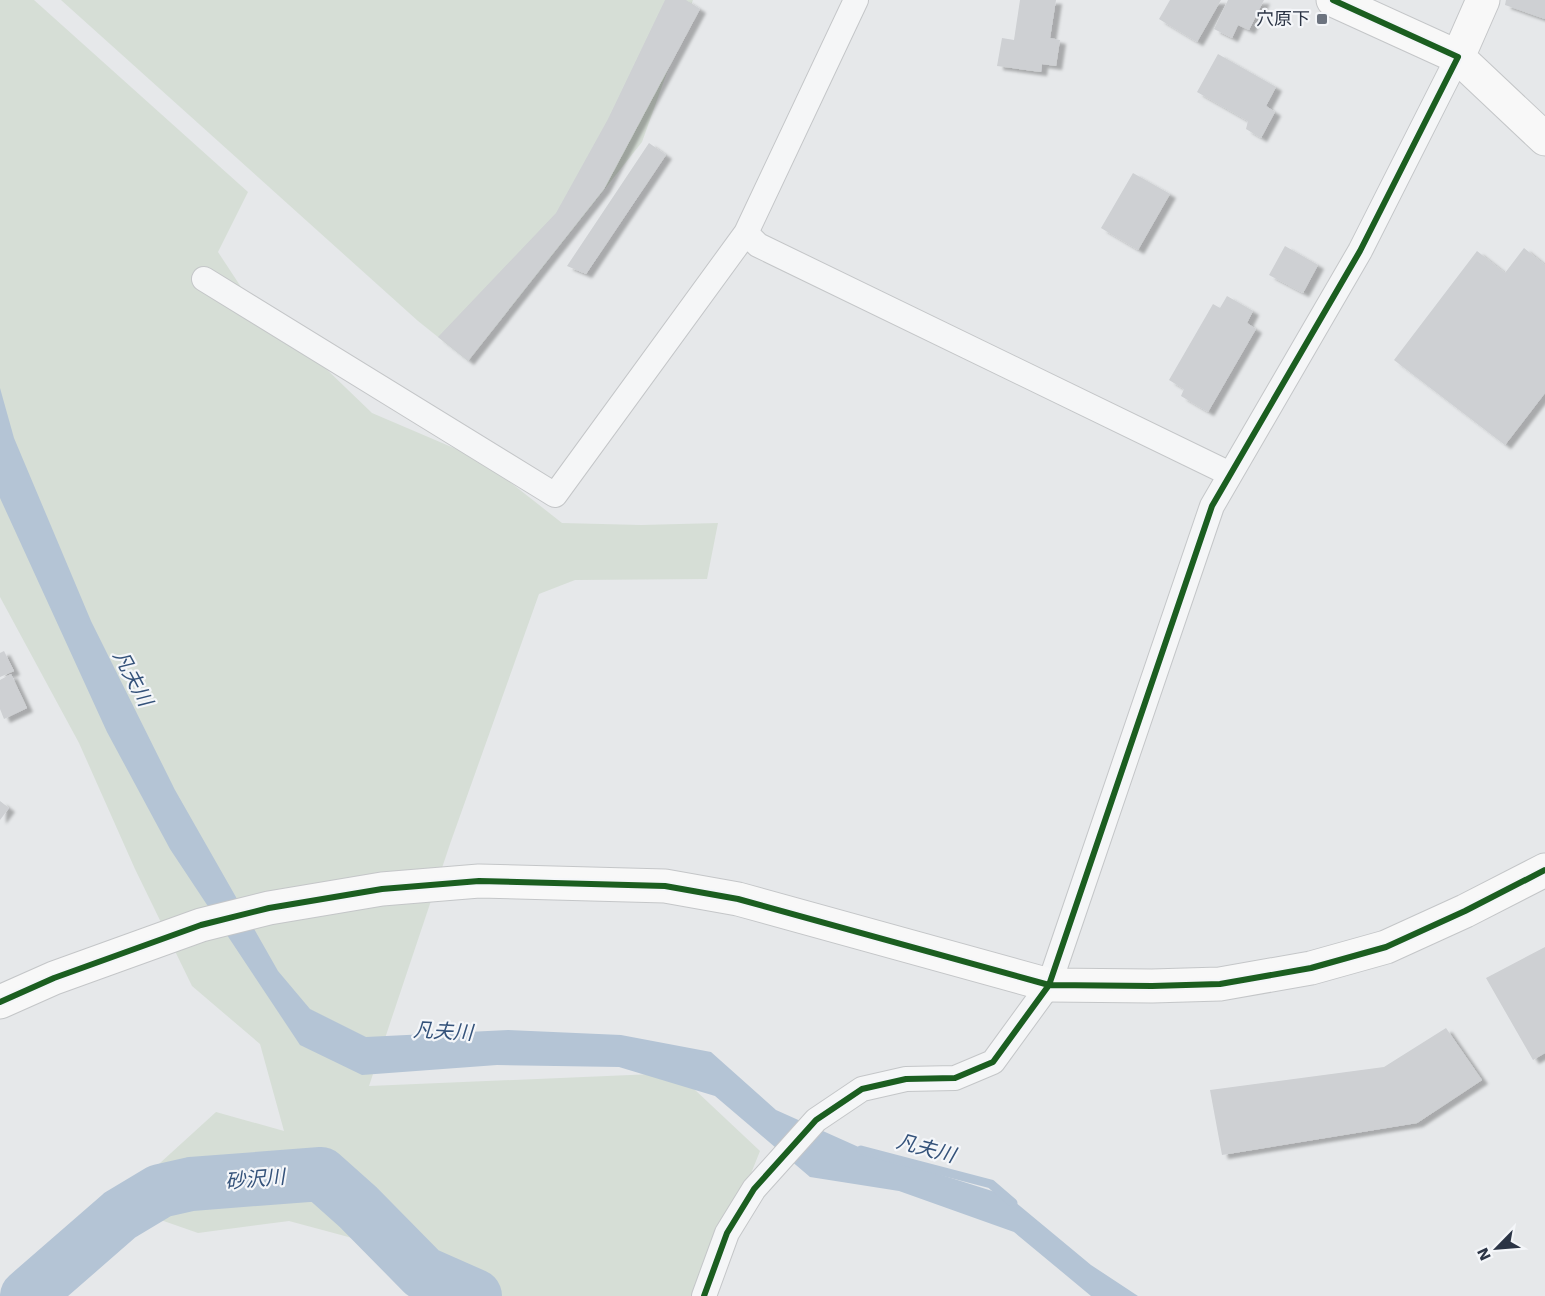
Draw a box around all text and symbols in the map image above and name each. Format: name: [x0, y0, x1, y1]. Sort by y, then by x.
place label: 穴原下: [1256, 8, 1310, 29]
marker: 穴原下: [1315, 12, 1329, 26]
water label: 凡夫川: [108, 646, 159, 712]
water label: 凡夫川: [412, 1017, 476, 1045]
water label: 凡夫川: [894, 1129, 960, 1168]
water label: 砂沢川: [224, 1164, 288, 1194]
north arrow: [1467, 1218, 1527, 1278]
text: N: [1473, 1245, 1495, 1264]

